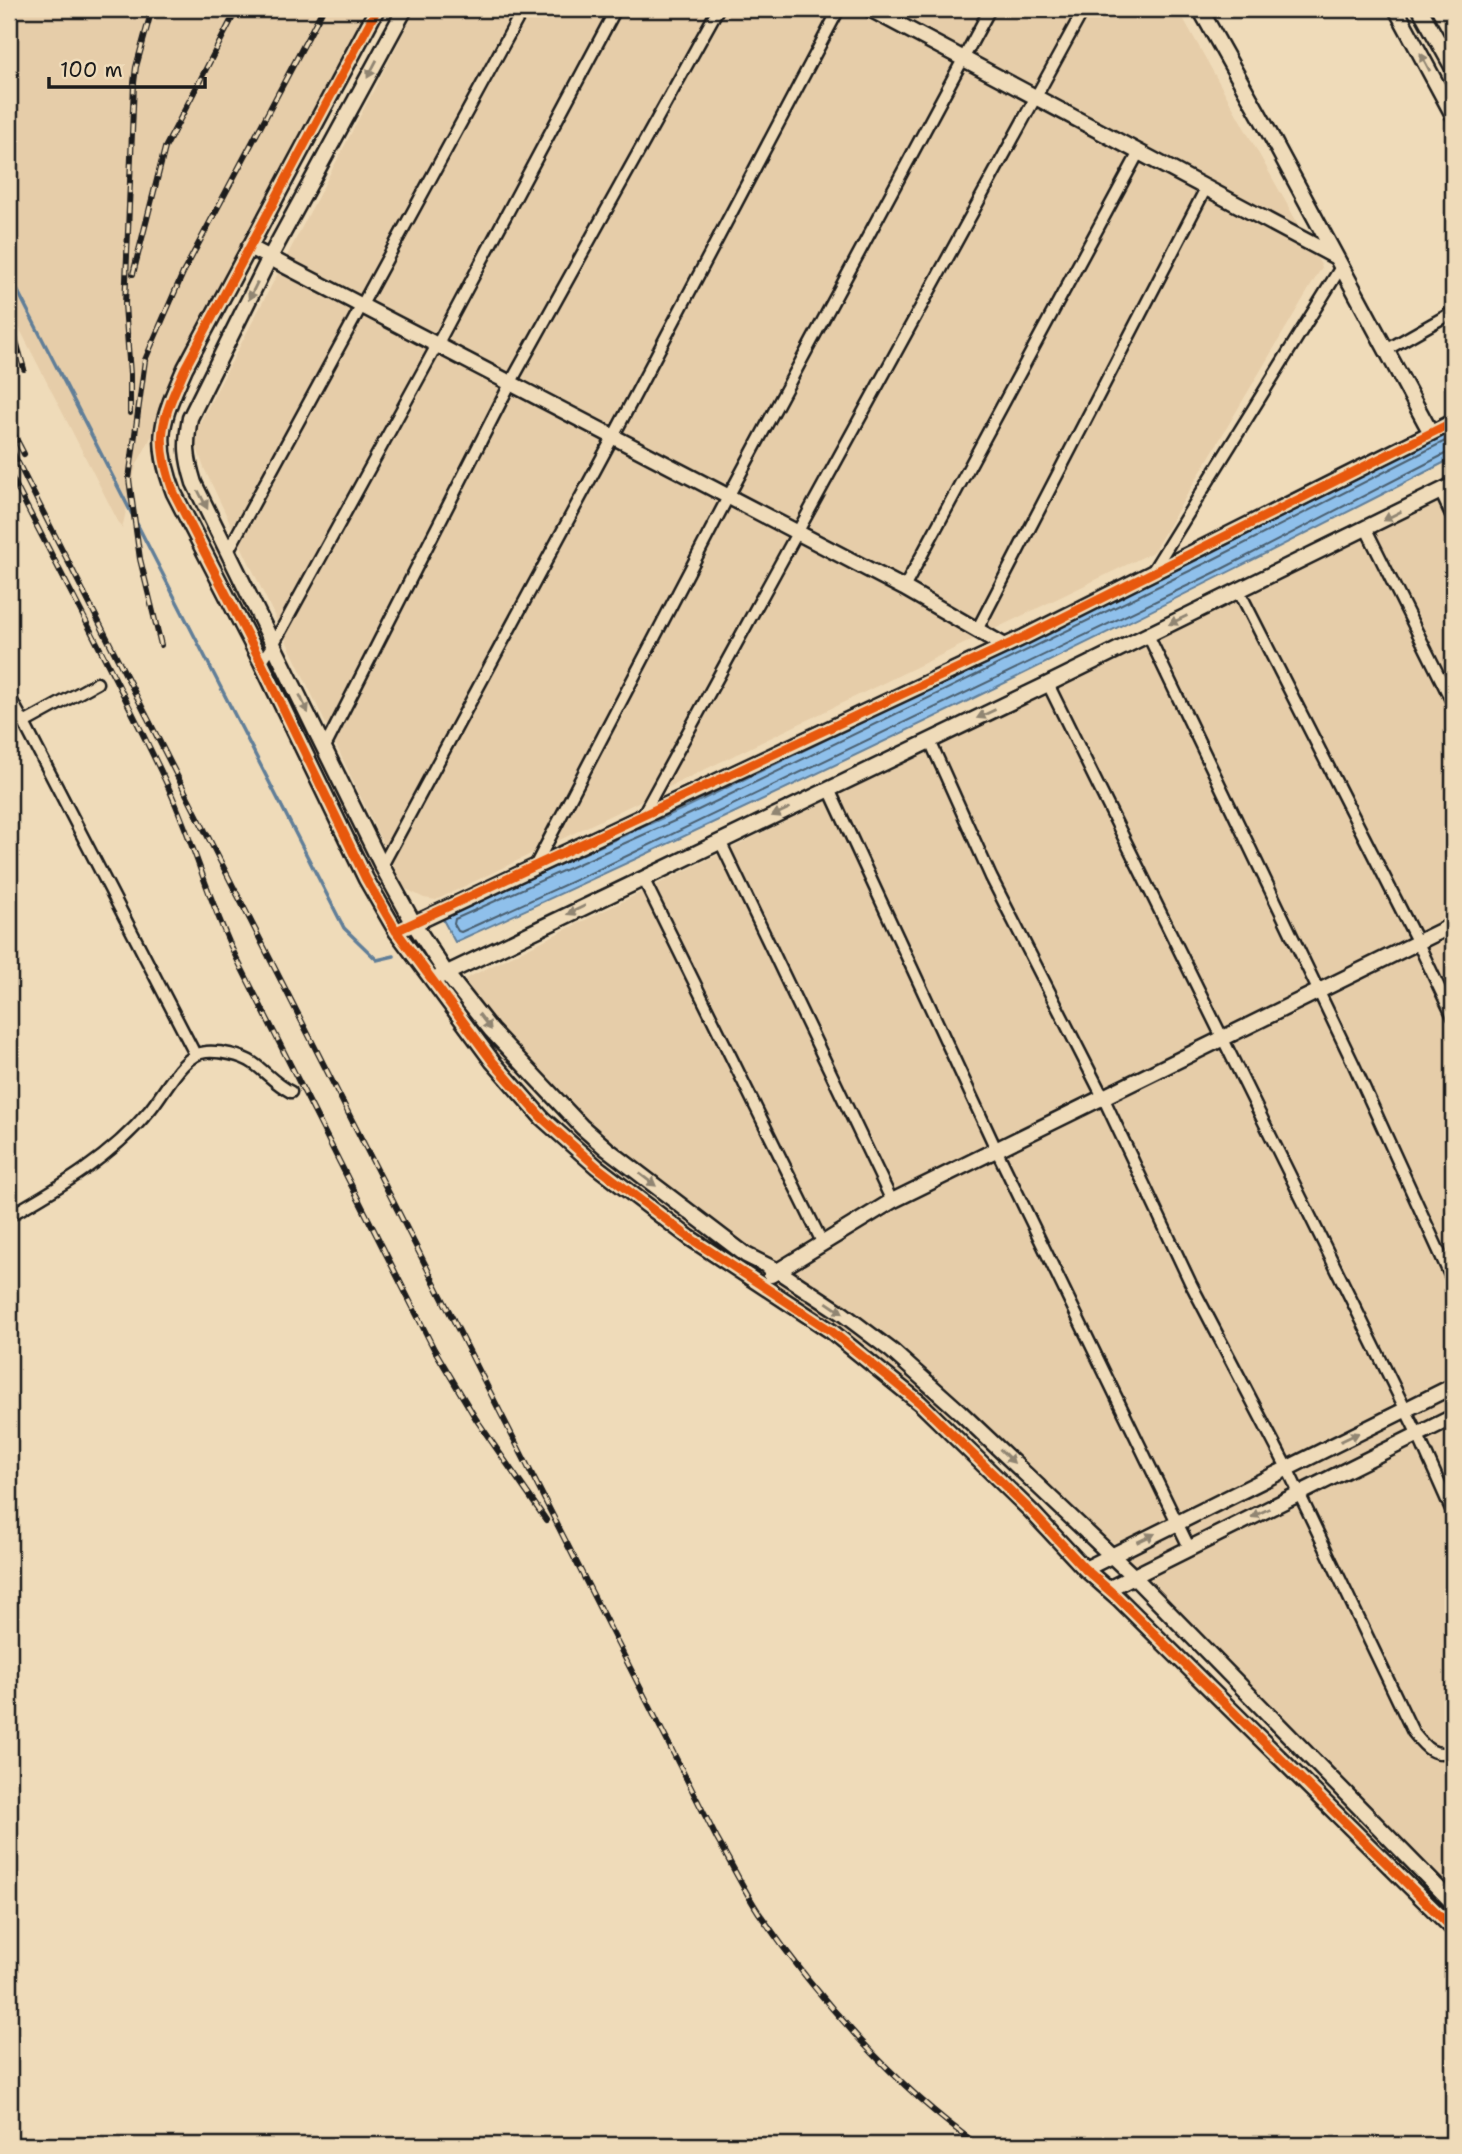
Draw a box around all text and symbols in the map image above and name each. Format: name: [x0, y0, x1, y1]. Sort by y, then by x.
scale bar: [49, 46, 205, 90]
one-way arrow: [1419, 52, 1431, 72]
text: 100 m: [60, 56, 123, 84]
one-way arrow: [366, 59, 378, 79]
one-way arrow: [248, 281, 259, 301]
one-way arrow: [198, 490, 209, 510]
one-way arrow: [1382, 510, 1402, 521]
one-way arrow: [1168, 615, 1188, 626]
one-way arrow: [298, 694, 309, 714]
one-way arrow: [976, 708, 996, 719]
one-way arrow: [771, 806, 791, 817]
one-way arrow: [566, 905, 586, 916]
one-way arrow: [478, 1013, 492, 1031]
one-way arrow: [638, 1172, 656, 1187]
one-way arrow: [825, 1302, 844, 1315]
one-way arrow: [1340, 1432, 1360, 1443]
one-way arrow: [998, 1448, 1015, 1464]
one-way arrow: [1250, 1507, 1270, 1518]
one-way arrow: [1136, 1532, 1156, 1544]

